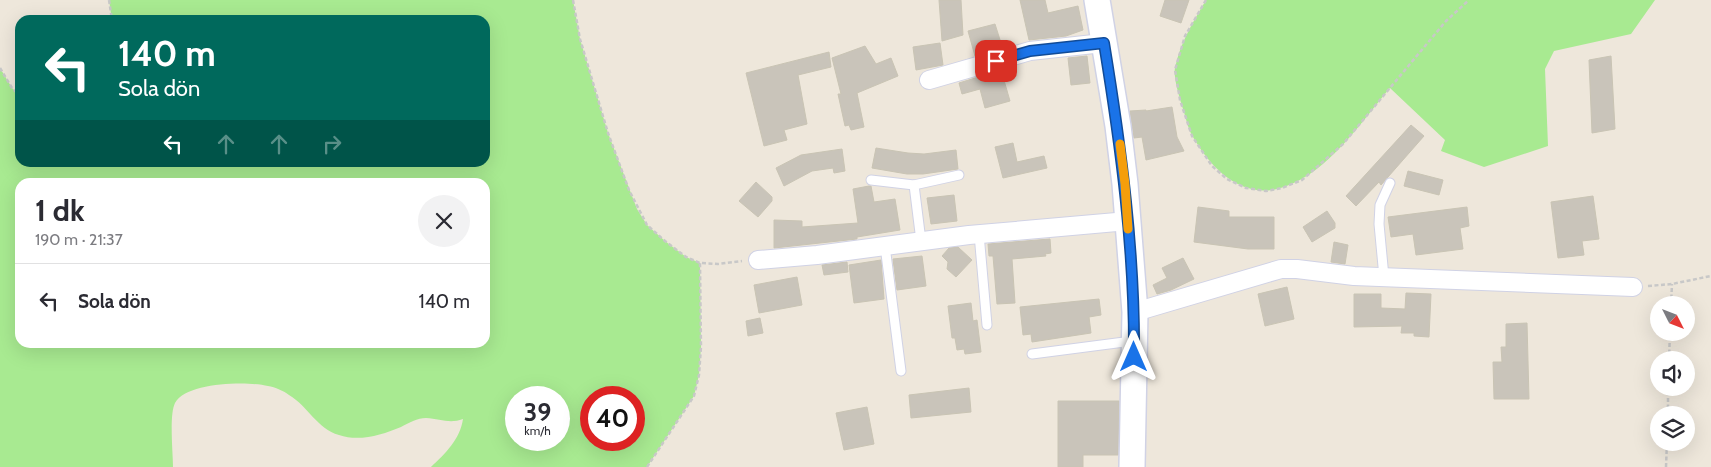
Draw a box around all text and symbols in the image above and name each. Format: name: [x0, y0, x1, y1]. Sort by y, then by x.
text: 140 m: [118, 32, 216, 75]
icon: left: [35, 35, 100, 100]
pin: [975, 40, 1017, 82]
icon: arrive: [982, 47, 1010, 75]
text: Sola dön: [118, 75, 200, 102]
icon: left: [159, 130, 187, 158]
icon: ahead: [212, 130, 240, 158]
icon: ahead: [265, 130, 293, 158]
icon: right: [318, 130, 346, 158]
text: 1 dk: [35, 192, 85, 229]
button: close: [418, 195, 470, 247]
text: 190 m · 21:37: [35, 230, 123, 249]
icon: left: [35, 287, 63, 315]
text: Sola dön: [78, 290, 151, 313]
text: 140 m: [419, 290, 470, 313]
north arrow: [1650, 296, 1695, 341]
map controls: [1650, 296, 1695, 451]
position arrow: [1107, 330, 1159, 382]
button: sound: [1650, 351, 1695, 396]
speed limit sign: 40: [580, 386, 645, 451]
text: 39: [524, 397, 551, 427]
button: layers: [1650, 406, 1695, 451]
text: km/h: [524, 423, 551, 438]

